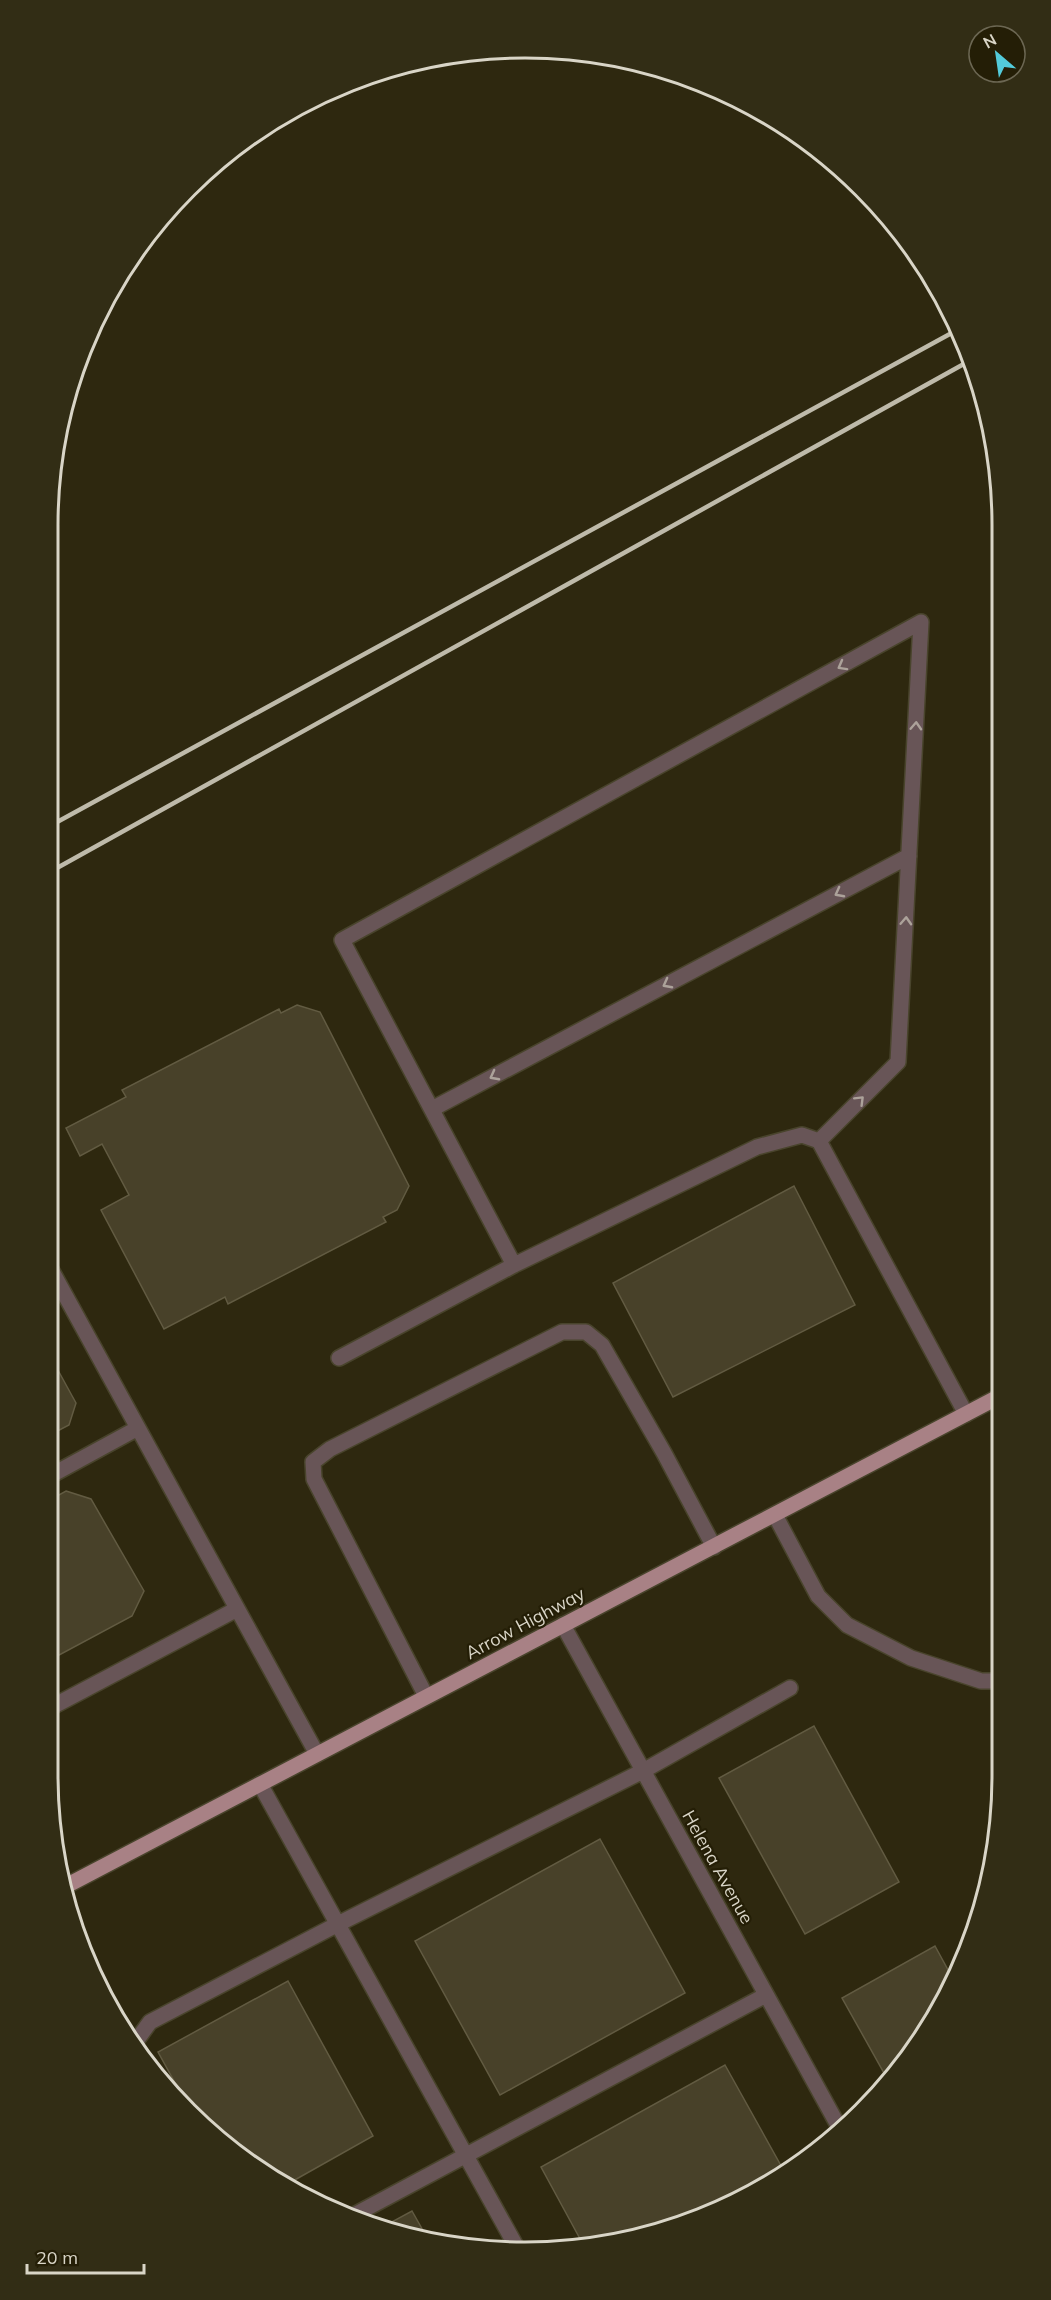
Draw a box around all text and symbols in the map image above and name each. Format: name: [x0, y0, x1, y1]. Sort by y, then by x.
north arrow: [967, 24, 1027, 84]
text: N: [980, 29, 1000, 53]
one-way arrow: [837, 659, 848, 670]
one-way arrow: [909, 722, 922, 731]
one-way arrow: [835, 886, 845, 897]
one-way arrow: [899, 917, 912, 926]
one-way arrow: [662, 977, 673, 988]
one-way arrow: [490, 1068, 501, 1080]
one-way arrow: [854, 1096, 864, 1107]
street label: Arrow Highway: [461, 1582, 589, 1664]
street label: Helena Avenue: [677, 1806, 759, 1928]
scale bar: [27, 2237, 144, 2275]
text: 20 m: [36, 2246, 78, 2269]

